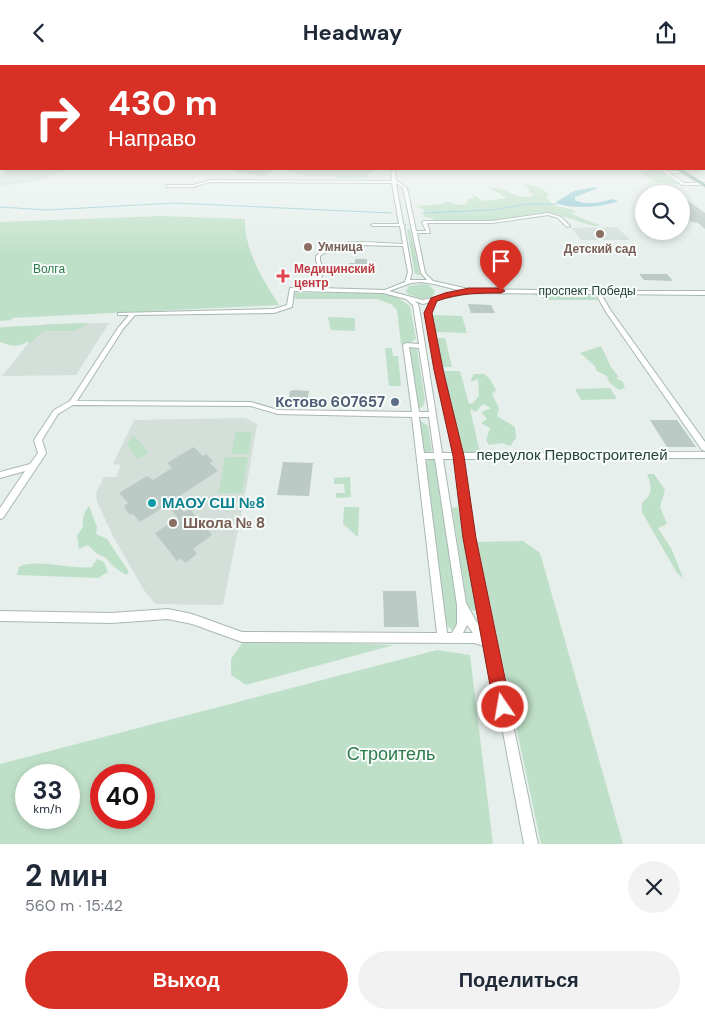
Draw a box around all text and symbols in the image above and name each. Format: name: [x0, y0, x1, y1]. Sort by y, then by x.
text: Headway: [303, 18, 402, 47]
icon: back: [25, 19, 53, 47]
icon: share: [652, 19, 680, 47]
text: 430 m: [108, 80, 218, 126]
icon: right: [25, 85, 90, 150]
text: Направо: [108, 124, 196, 153]
map controls: [635, 185, 690, 240]
button: search: [635, 185, 690, 240]
marker: Детский сад: [594, 228, 606, 240]
place label: Умница: [318, 239, 363, 255]
pin: [480, 240, 522, 291]
marker: Умница: [302, 241, 314, 253]
place label: Детский сад: [564, 241, 637, 257]
icon: arrive: [487, 247, 515, 275]
park label: Волга: [33, 261, 65, 277]
place label: Медицинский центр: [294, 261, 375, 291]
marker: Медицинский центр: [276, 269, 290, 283]
street label: проспект Победы: [538, 283, 636, 299]
place label: Кстово 607657: [275, 392, 385, 412]
marker: Кстово 607657: [389, 396, 401, 408]
street label: переулок Первостроителей: [476, 445, 668, 465]
place label: МАОУ СШ №8: [162, 493, 265, 513]
marker: МАОУ СШ №8: [146, 497, 158, 509]
place label: Школа № 8: [183, 513, 265, 533]
marker: Школа № 8: [167, 517, 179, 529]
position arrow: [476, 680, 528, 732]
park label: Строитель: [347, 742, 435, 766]
speed limit sign: 40: [90, 764, 155, 829]
text: 33: [32, 774, 63, 807]
text: km/h: [33, 801, 62, 817]
text: 2 мин: [25, 856, 108, 895]
button: close: [628, 861, 680, 913]
text: 560 m · 15:42: [25, 895, 123, 916]
button: Выход: [25, 951, 348, 1009]
button: Поделиться: [358, 951, 680, 1009]

